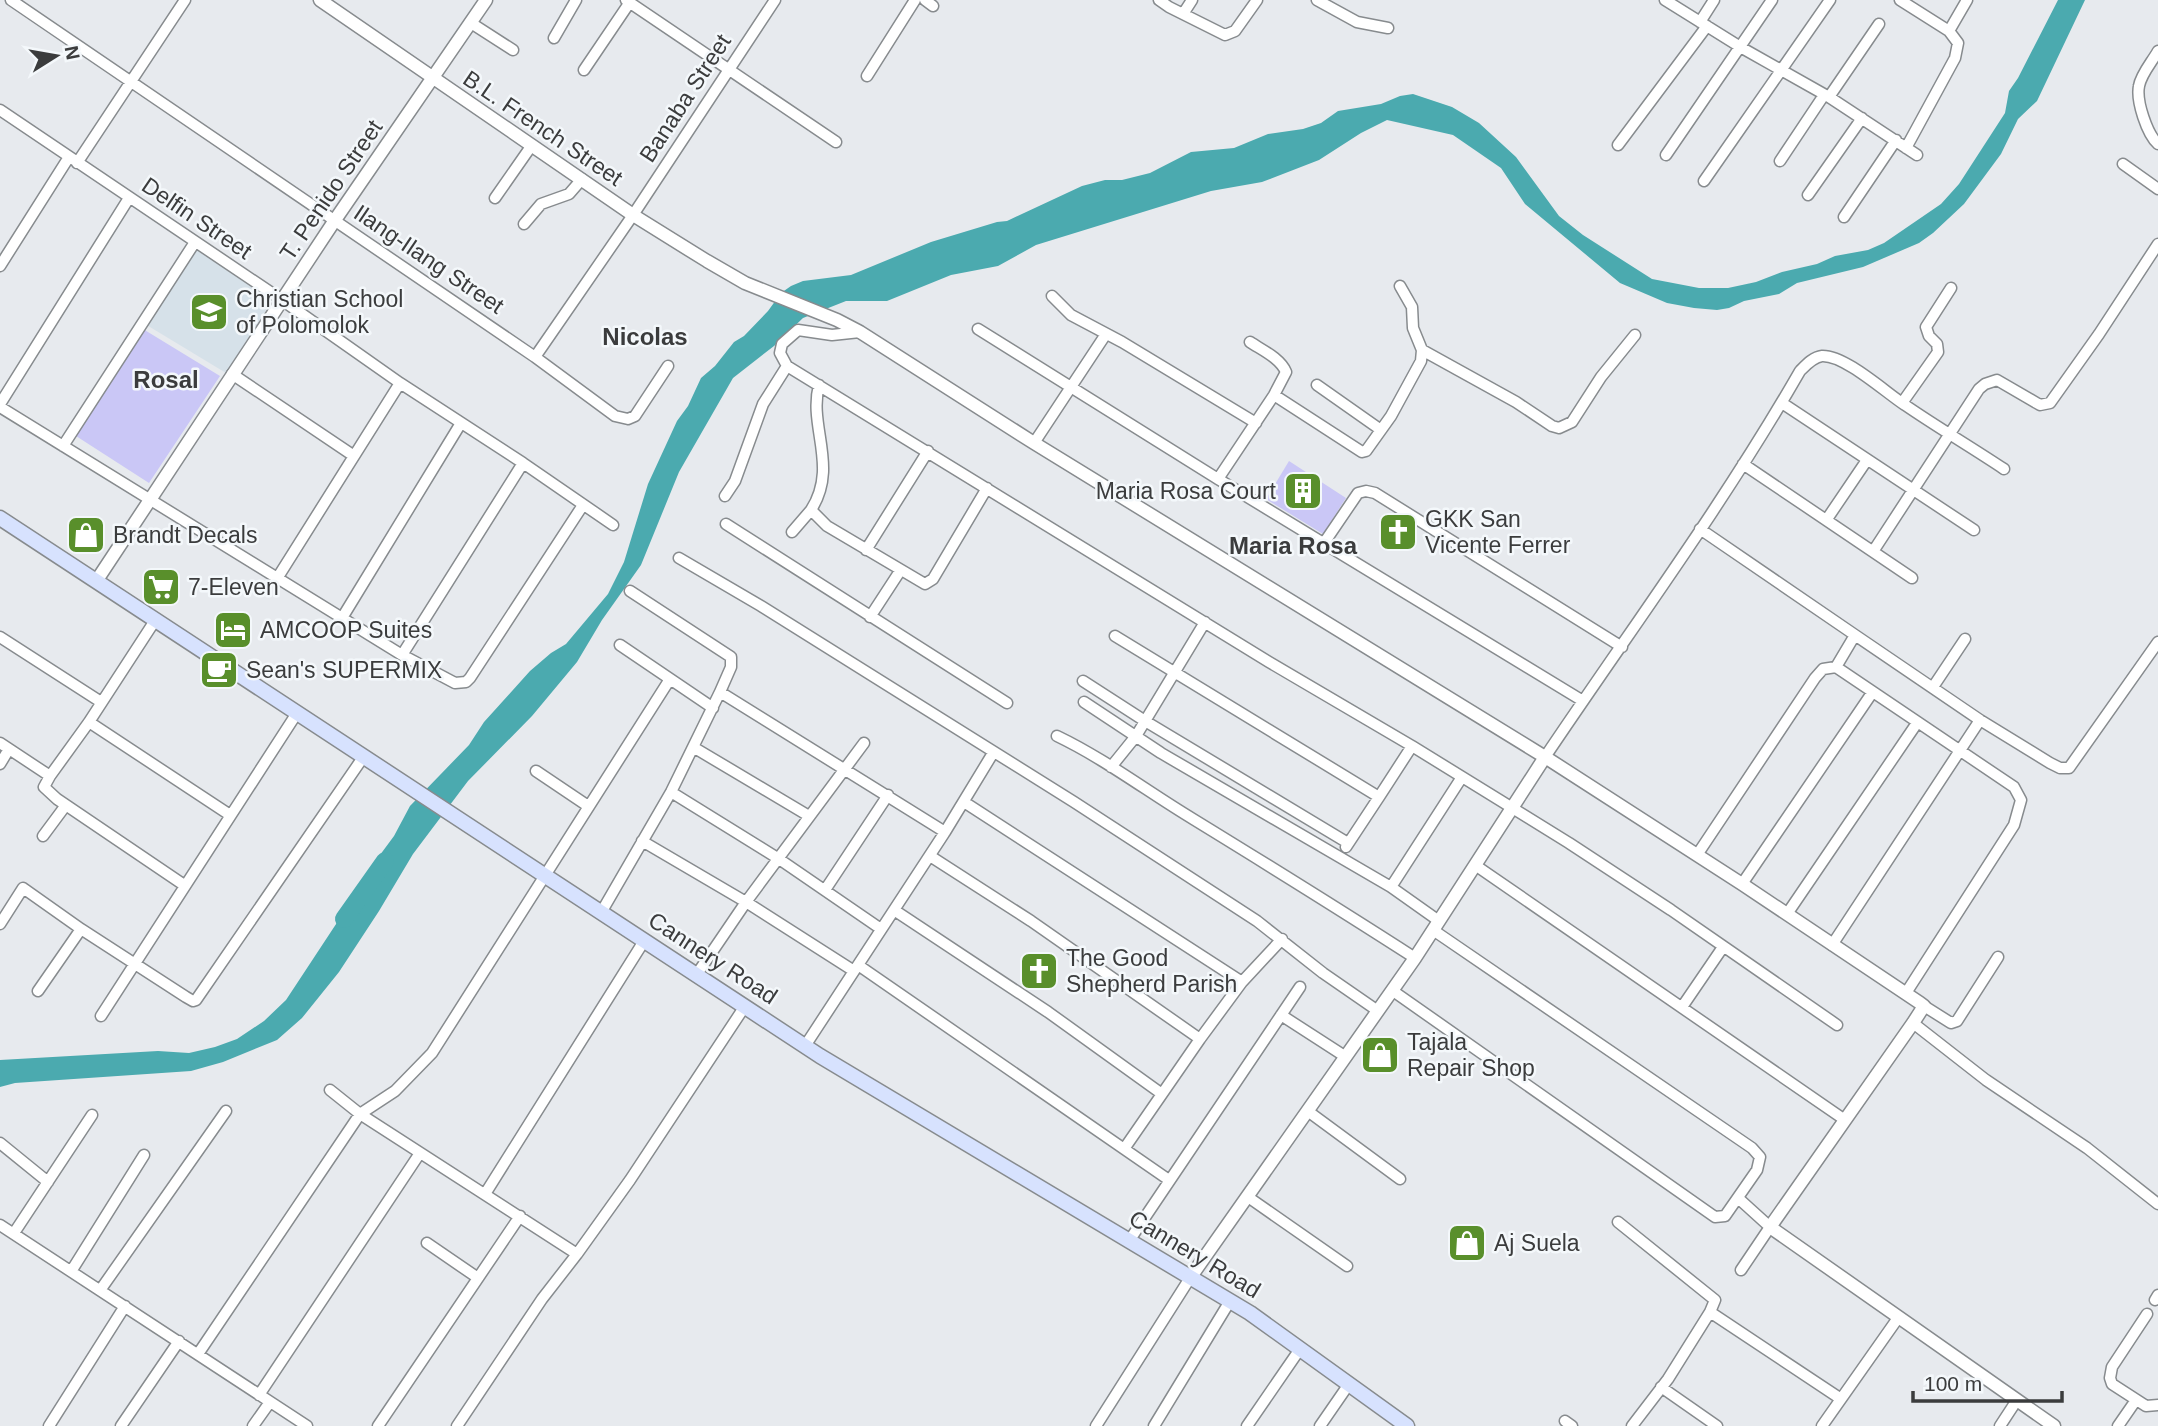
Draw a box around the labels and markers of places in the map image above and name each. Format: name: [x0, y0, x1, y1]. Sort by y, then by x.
place label: Christian School of Polomolok: [236, 286, 403, 338]
school or university icon: Christian School of Polomolok: [188, 291, 230, 333]
building icon: Maria Rosa Court: [1282, 470, 1324, 512]
place label: Maria Rosa Court: [1096, 478, 1277, 504]
place label: GKK San Vicente Ferrer: [1425, 506, 1571, 558]
church icon: GKK San Vicente Ferrer: [1377, 511, 1419, 553]
shop icon: Brandt Decals: [65, 514, 107, 556]
place label: Brandt Decals: [113, 522, 257, 548]
supermarket icon: 7-Eleven: [140, 566, 182, 608]
place label: 7-Eleven: [188, 574, 279, 600]
hotel icon: AMCOOP Suites: [212, 609, 254, 651]
place label: AMCOOP Suites: [260, 617, 432, 643]
cafe icon: Sean's SUPERMIX: [198, 649, 240, 691]
place label: Sean's SUPERMIX: [246, 657, 442, 683]
place label: The Good Shepherd Parish: [1066, 945, 1237, 997]
church icon: The Good Shepherd Parish: [1018, 950, 1060, 992]
place label: Tajala Repair Shop: [1407, 1029, 1535, 1081]
shop icon: Tajala Repair Shop: [1359, 1034, 1401, 1076]
shop icon: Aj Suela: [1446, 1222, 1488, 1264]
place label: Aj Suela: [1494, 1230, 1580, 1256]

